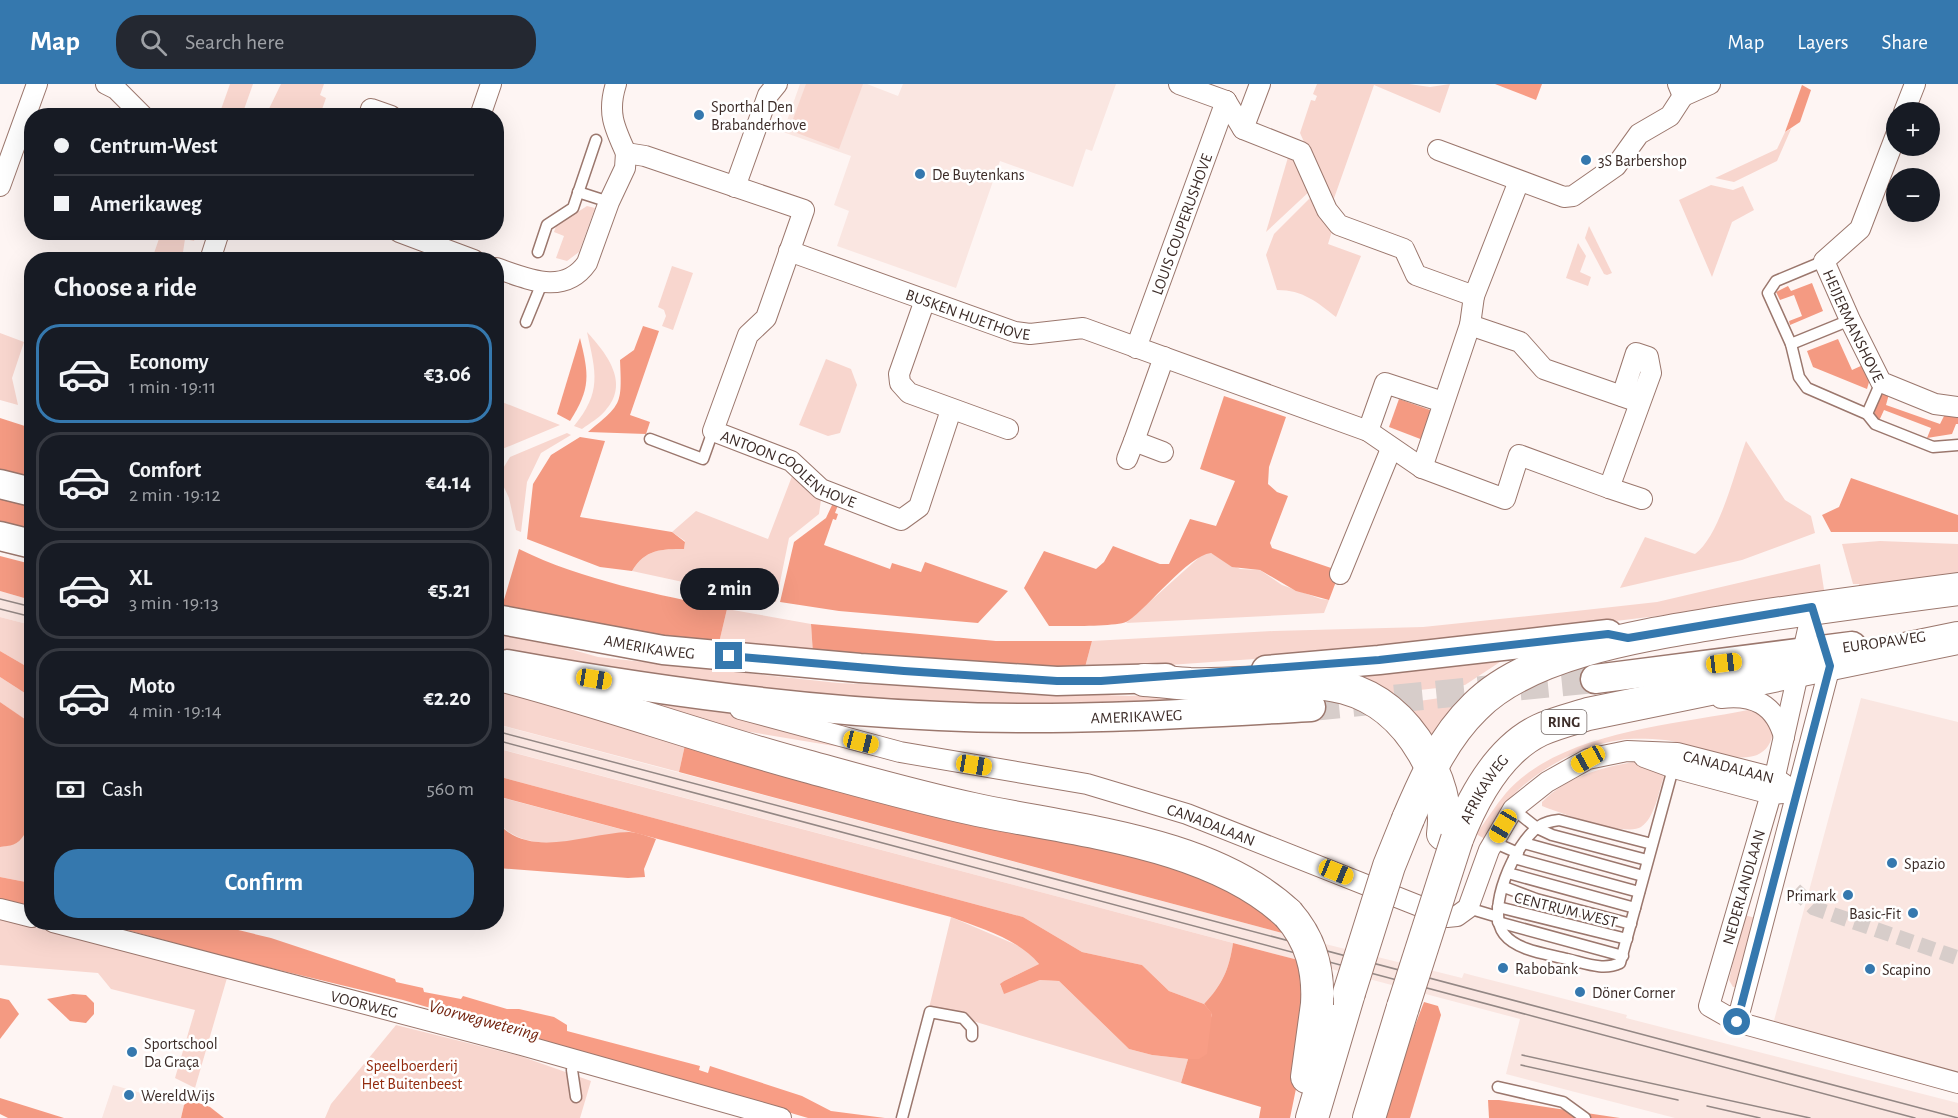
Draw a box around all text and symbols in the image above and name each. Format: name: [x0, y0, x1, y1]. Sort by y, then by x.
search box: [116, 15, 536, 69]
icon: search: [137, 26, 170, 59]
text: Map: [30, 28, 80, 56]
text: Search here: [185, 31, 284, 53]
text: Map: [1728, 32, 1764, 53]
text: Layers: [1797, 32, 1848, 53]
text: Share: [1881, 32, 1928, 53]
place label: Sporthal Den Brabanderhove: [711, 99, 806, 133]
map controls: [1886, 102, 1940, 222]
button: +: [1886, 102, 1940, 156]
marker: Sporthal Den Brabanderhove: [692, 108, 706, 122]
text: Centrum-West: [90, 135, 218, 157]
street label: LOUIS COUPERUSHOVE: [1149, 151, 1215, 297]
marker: 3S Barbershop: [1579, 153, 1593, 167]
place label: 3S Barbershop: [1598, 153, 1687, 169]
marker: De Buytenkans: [913, 167, 927, 181]
place label: De Buytenkans: [932, 167, 1025, 184]
button: −: [1886, 168, 1940, 222]
text: Amerikaweg: [90, 193, 202, 215]
street label: HEIJERMANSHOVE: [1820, 267, 1887, 385]
text: Choose a ride: [54, 274, 197, 301]
street label: BUSKEN HUETHOVE: [904, 287, 1031, 343]
icon: car: [57, 347, 111, 401]
text: Economy: [129, 351, 209, 373]
text: €3.06: [424, 363, 471, 385]
text: 1 min · 19:11: [129, 377, 216, 397]
street label: ANTOON COOLENHOVE: [718, 428, 858, 511]
icon: car: [57, 455, 111, 509]
text: Comfort: [129, 459, 201, 481]
text: €4.14: [426, 471, 471, 493]
text: 2 min · 19:12: [129, 485, 221, 505]
icon: car: [57, 563, 111, 617]
text: XL: [129, 567, 152, 589]
callout: 2 min: [680, 569, 778, 611]
text: €5.21: [428, 579, 471, 601]
text: 2 min: [707, 579, 752, 599]
text: 3 min · 19:13: [129, 593, 219, 613]
street label: EUROPAWEG: [1841, 628, 1927, 656]
street label: AMERIKAWEG: [603, 632, 696, 662]
route end: [715, 642, 742, 669]
car: [1705, 652, 1743, 674]
car: [575, 667, 613, 691]
icon: car: [57, 671, 111, 725]
text: Moto: [129, 675, 175, 697]
text: €2.20: [424, 687, 471, 709]
text: 4 min · 19:14: [129, 701, 222, 721]
street label: AMERIKAWEG: [1090, 707, 1183, 726]
road number: RING: [1542, 710, 1586, 734]
car: [841, 729, 881, 755]
car: [1568, 742, 1608, 776]
street label: CANADALAAN: [1681, 748, 1776, 786]
street label: AFRIKAWEG: [1457, 752, 1512, 826]
car: [955, 753, 993, 777]
icon: cash: [54, 773, 87, 806]
text: Cash: [102, 778, 143, 800]
text: 560 m: [426, 779, 474, 799]
street label: CANADALAAN: [1165, 801, 1257, 849]
car: [1486, 806, 1520, 846]
street label: NEDERLANDLAAN: [1720, 828, 1768, 947]
button: Confirm: [54, 849, 474, 918]
marker: Spazio: [1885, 856, 1899, 870]
place label: Spazio: [1904, 856, 1946, 872]
car: [1316, 857, 1356, 887]
place label: Primark: [1786, 888, 1837, 904]
marker: Primark: [1841, 888, 1855, 902]
street label: CENTRUM WEST: [1513, 889, 1619, 931]
place label: Basic-Fit: [1849, 906, 1901, 922]
marker: Basic-Fit: [1906, 906, 1920, 920]
marker: Rabobank: [1496, 961, 1510, 975]
place label: Rabobank: [1515, 961, 1579, 977]
marker: Scapino: [1863, 962, 1877, 976]
place label: Scapino: [1882, 962, 1931, 978]
marker: Döner Corner: [1573, 985, 1587, 999]
place label: Döner Corner: [1592, 985, 1676, 1001]
street label: VOORWEG: [329, 988, 400, 1021]
water label: Voorwegwetering: [426, 998, 541, 1044]
route start: [1723, 1008, 1750, 1035]
place label: Sportschool Da Graça: [144, 1036, 218, 1070]
marker: Sportschool Da Graça: [125, 1045, 139, 1059]
park label: Speelboerderij Het Buitenbeest: [362, 1058, 462, 1092]
marker: WereldWijs: [122, 1088, 136, 1102]
place label: WereldWijs: [141, 1088, 215, 1105]

